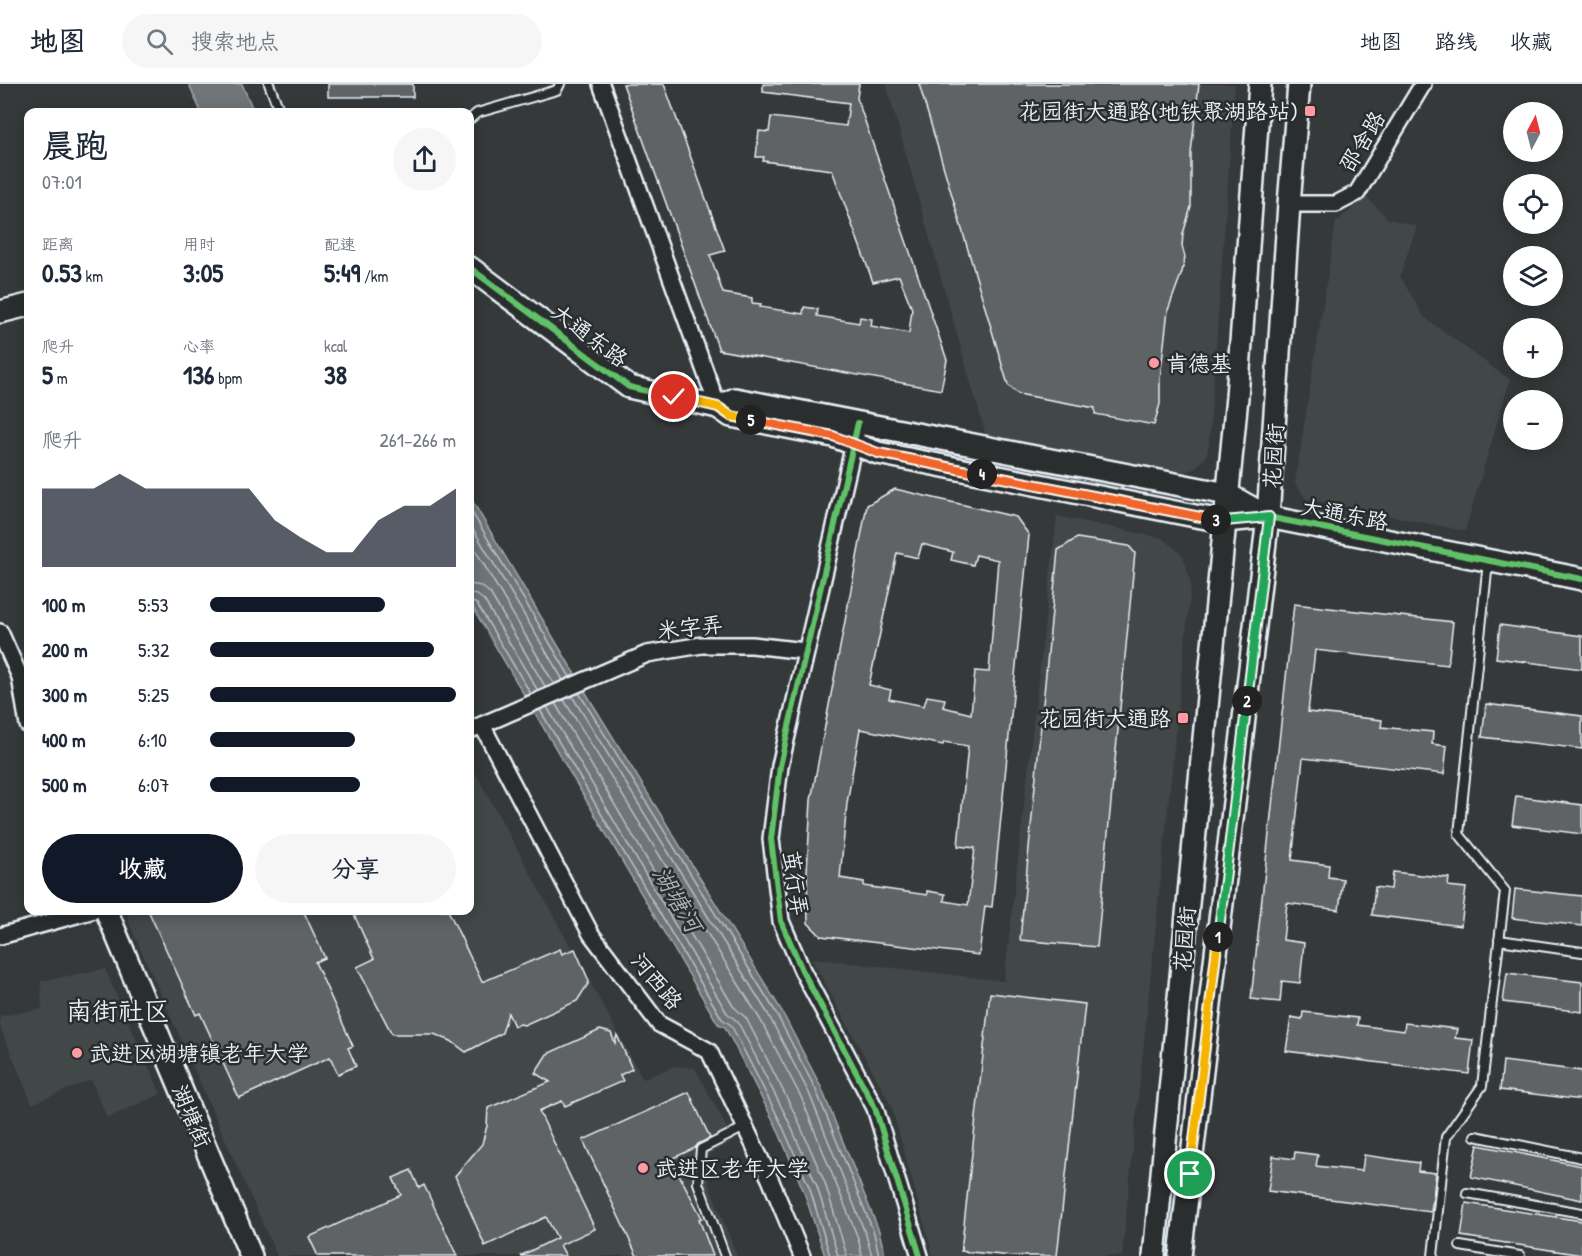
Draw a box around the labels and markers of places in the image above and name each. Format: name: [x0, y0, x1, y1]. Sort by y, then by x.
place label: 花园街大通路(地铁聚湖路站): [1019, 96, 1298, 126]
marker: 花园街大通路(地铁聚湖路站): [1303, 104, 1317, 118]
place label: 肯德基: [1166, 348, 1232, 378]
marker: 肯德基: [1147, 356, 1161, 370]
pin: [648, 371, 699, 422]
pin: 5: [736, 405, 766, 435]
pin: 4: [967, 459, 997, 489]
pin: 3: [1201, 505, 1231, 535]
pin: 2: [1232, 686, 1262, 716]
place label: 花园街大通路: [1039, 703, 1171, 733]
marker: 花园街大通路: [1176, 711, 1190, 725]
pin: 1: [1203, 922, 1233, 952]
place label: 武进区湖塘镇老年大学: [89, 1038, 309, 1068]
marker: 武进区湖塘镇老年大学: [70, 1046, 84, 1060]
pin: [1164, 1148, 1215, 1199]
place label: 武进区老年大学: [655, 1153, 809, 1183]
marker: 武进区老年大学: [636, 1161, 650, 1175]

